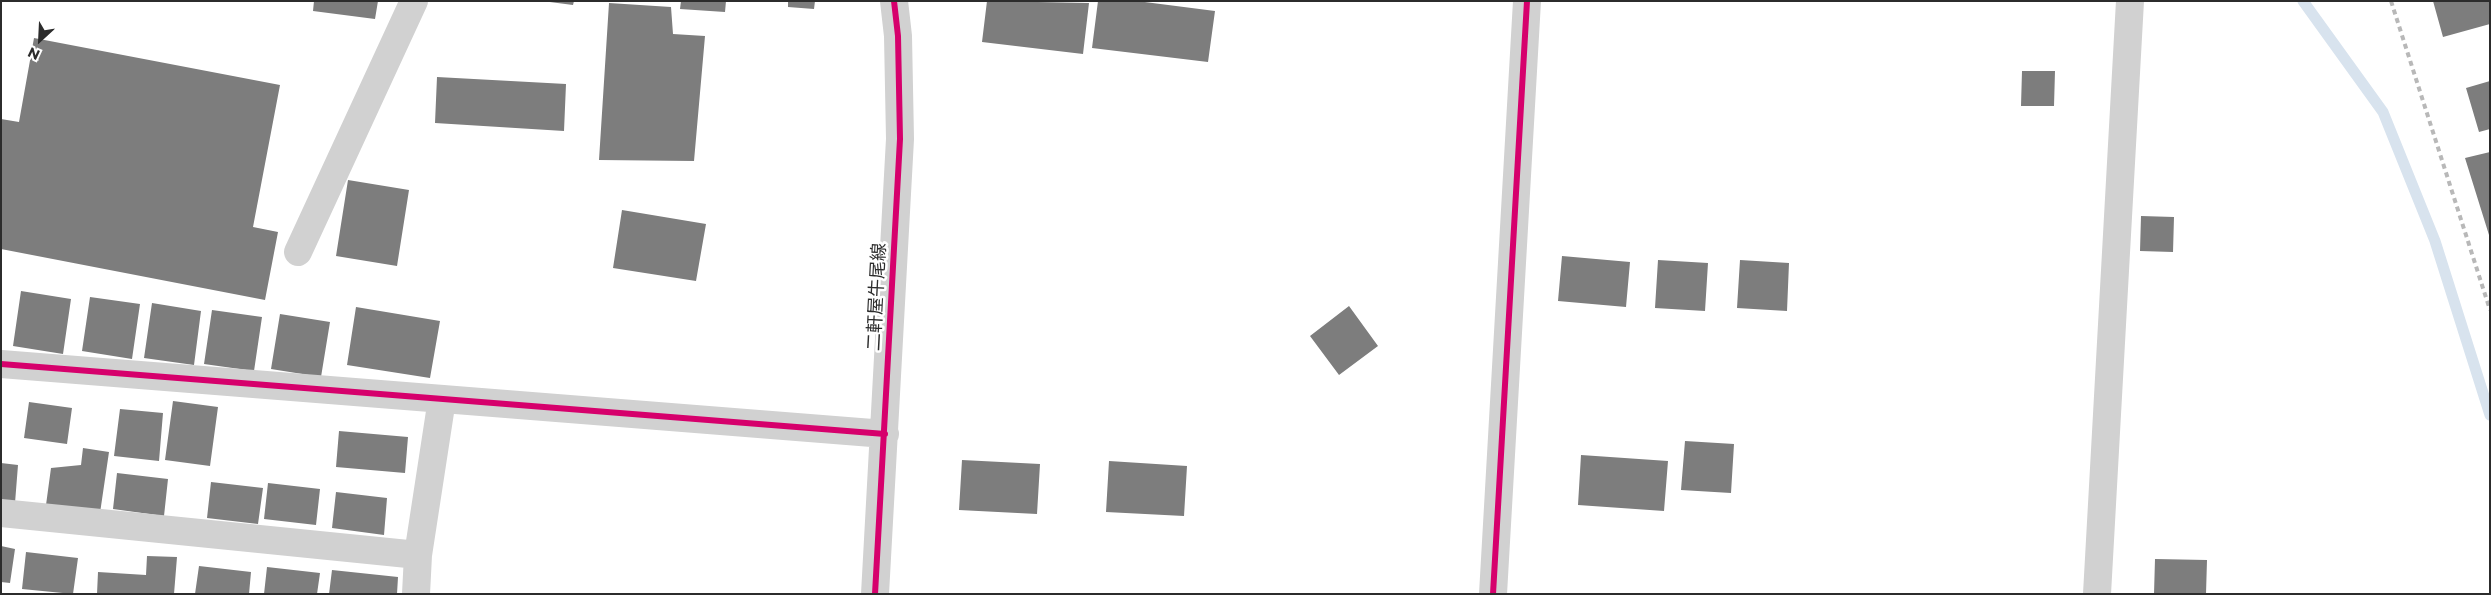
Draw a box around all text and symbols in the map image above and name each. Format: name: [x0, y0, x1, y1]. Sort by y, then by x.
north arrow: [15, 15, 65, 65]
text: N: [25, 43, 43, 64]
street label: 二軒屋牛尾線: [863, 243, 891, 351]

